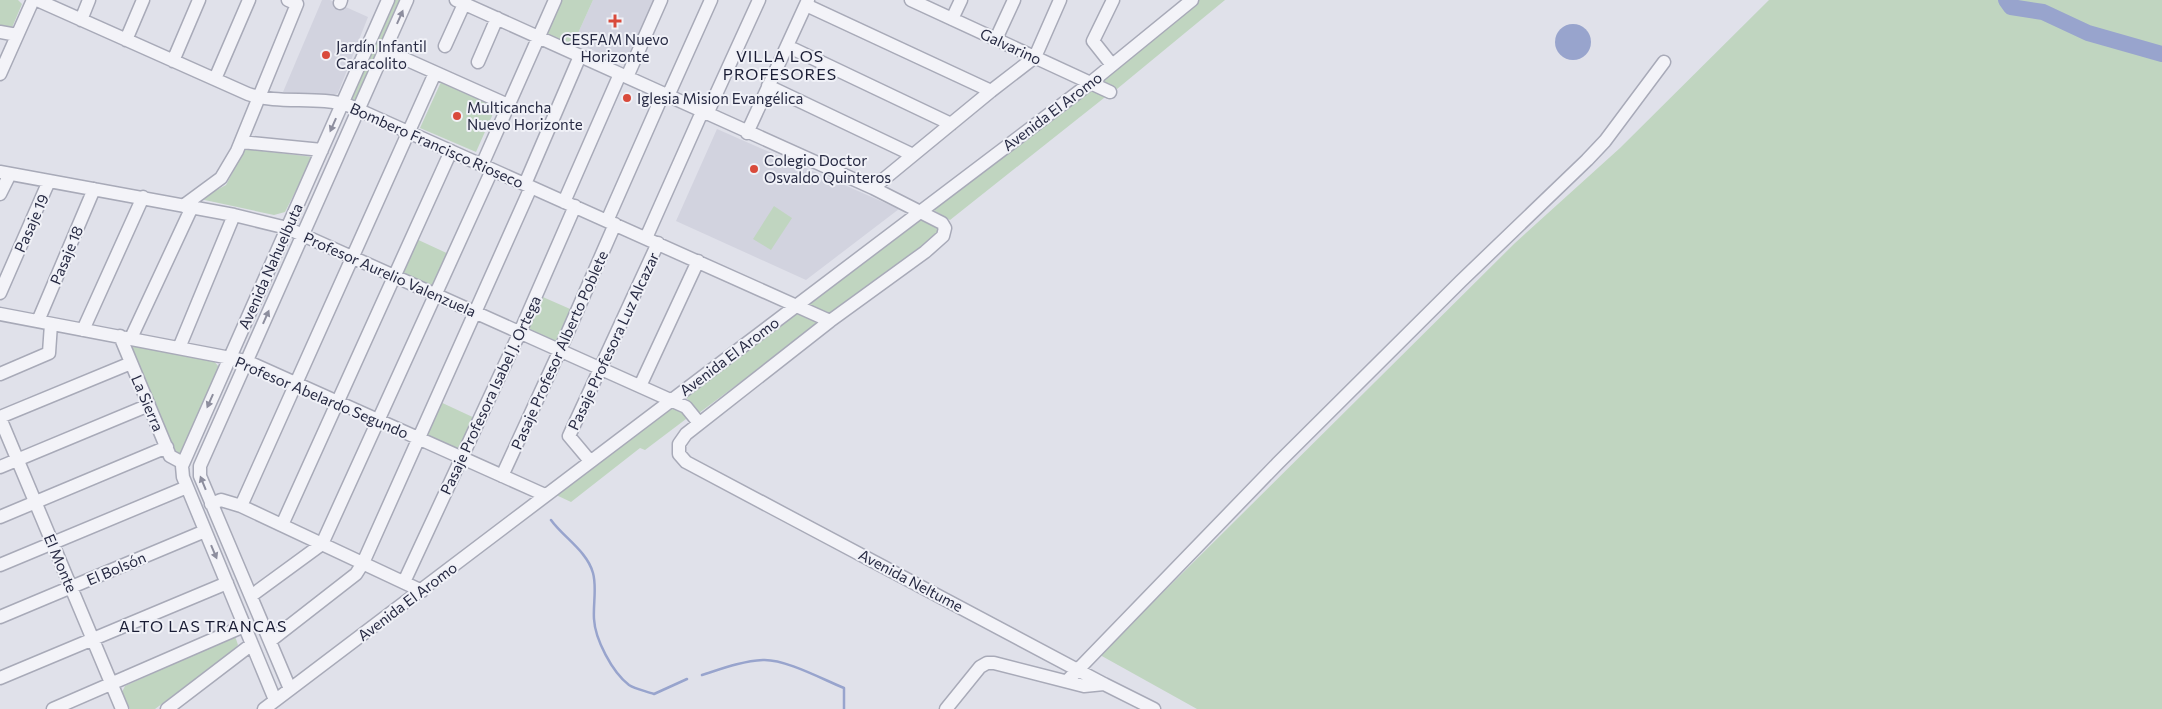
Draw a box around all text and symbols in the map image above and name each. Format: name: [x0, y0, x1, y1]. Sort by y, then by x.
one-way arrow: [396, 10, 404, 24]
marker: CESFAM Nuevo Horizonte: [608, 14, 622, 28]
street label: Galvarino: [978, 24, 1044, 68]
place label: CESFAM Nuevo Horizonte: [561, 30, 669, 65]
place label: Jardín Infantil Caracolito: [336, 37, 427, 72]
district label: VILLA LOS PROFESORES: [723, 46, 837, 83]
marker: Jardín Infantil Caracolito: [320, 49, 332, 61]
street label: Avenida El Aromo: [999, 68, 1105, 154]
place label: Iglesia Mision Evangélica: [637, 89, 803, 107]
marker: Iglesia Mision Evangélica: [621, 92, 633, 104]
place label: Multicancha Nuevo Horizonte: [467, 98, 583, 133]
street label: Bombero Francisco Rioseco: [347, 99, 527, 191]
marker: Multicancha Nuevo Horizonte: [451, 110, 463, 122]
one-way arrow: [328, 118, 336, 132]
place label: Colegio Doctor Osvaldo Quinteros: [764, 151, 891, 186]
marker: Colegio Doctor Osvaldo Quinteros: [748, 163, 760, 175]
street label: Pasaje 19: [10, 191, 52, 255]
street label: Avenida Nahuelbuta: [234, 200, 306, 332]
street label: Pasaje 18: [46, 223, 86, 287]
street label: Profesor Aurelio Valenzuela: [301, 228, 479, 320]
street label: Pasaje Profesor Alberto Poblete: [507, 248, 611, 452]
street label: Pasaje Profesora Luz Alcazar: [564, 249, 662, 433]
street label: Pasaje Profesora Isabel J. Ortega: [436, 293, 544, 497]
one-way arrow: [262, 310, 270, 324]
street label: Avenida El Aromo: [676, 313, 782, 399]
street label: Profesor Abelardo Segundo: [233, 352, 411, 442]
street label: La Sierra: [128, 372, 168, 434]
one-way arrow: [205, 394, 214, 409]
one-way arrow: [199, 475, 207, 490]
street label: El Monte: [41, 531, 81, 595]
one-way arrow: [210, 545, 218, 559]
street label: Avenida Neltume: [856, 545, 966, 615]
street label: El Bolsón: [84, 548, 148, 588]
street label: Avenida El Aromo: [354, 558, 460, 644]
district label: ALTO LAS TRANCAS: [119, 616, 287, 635]

